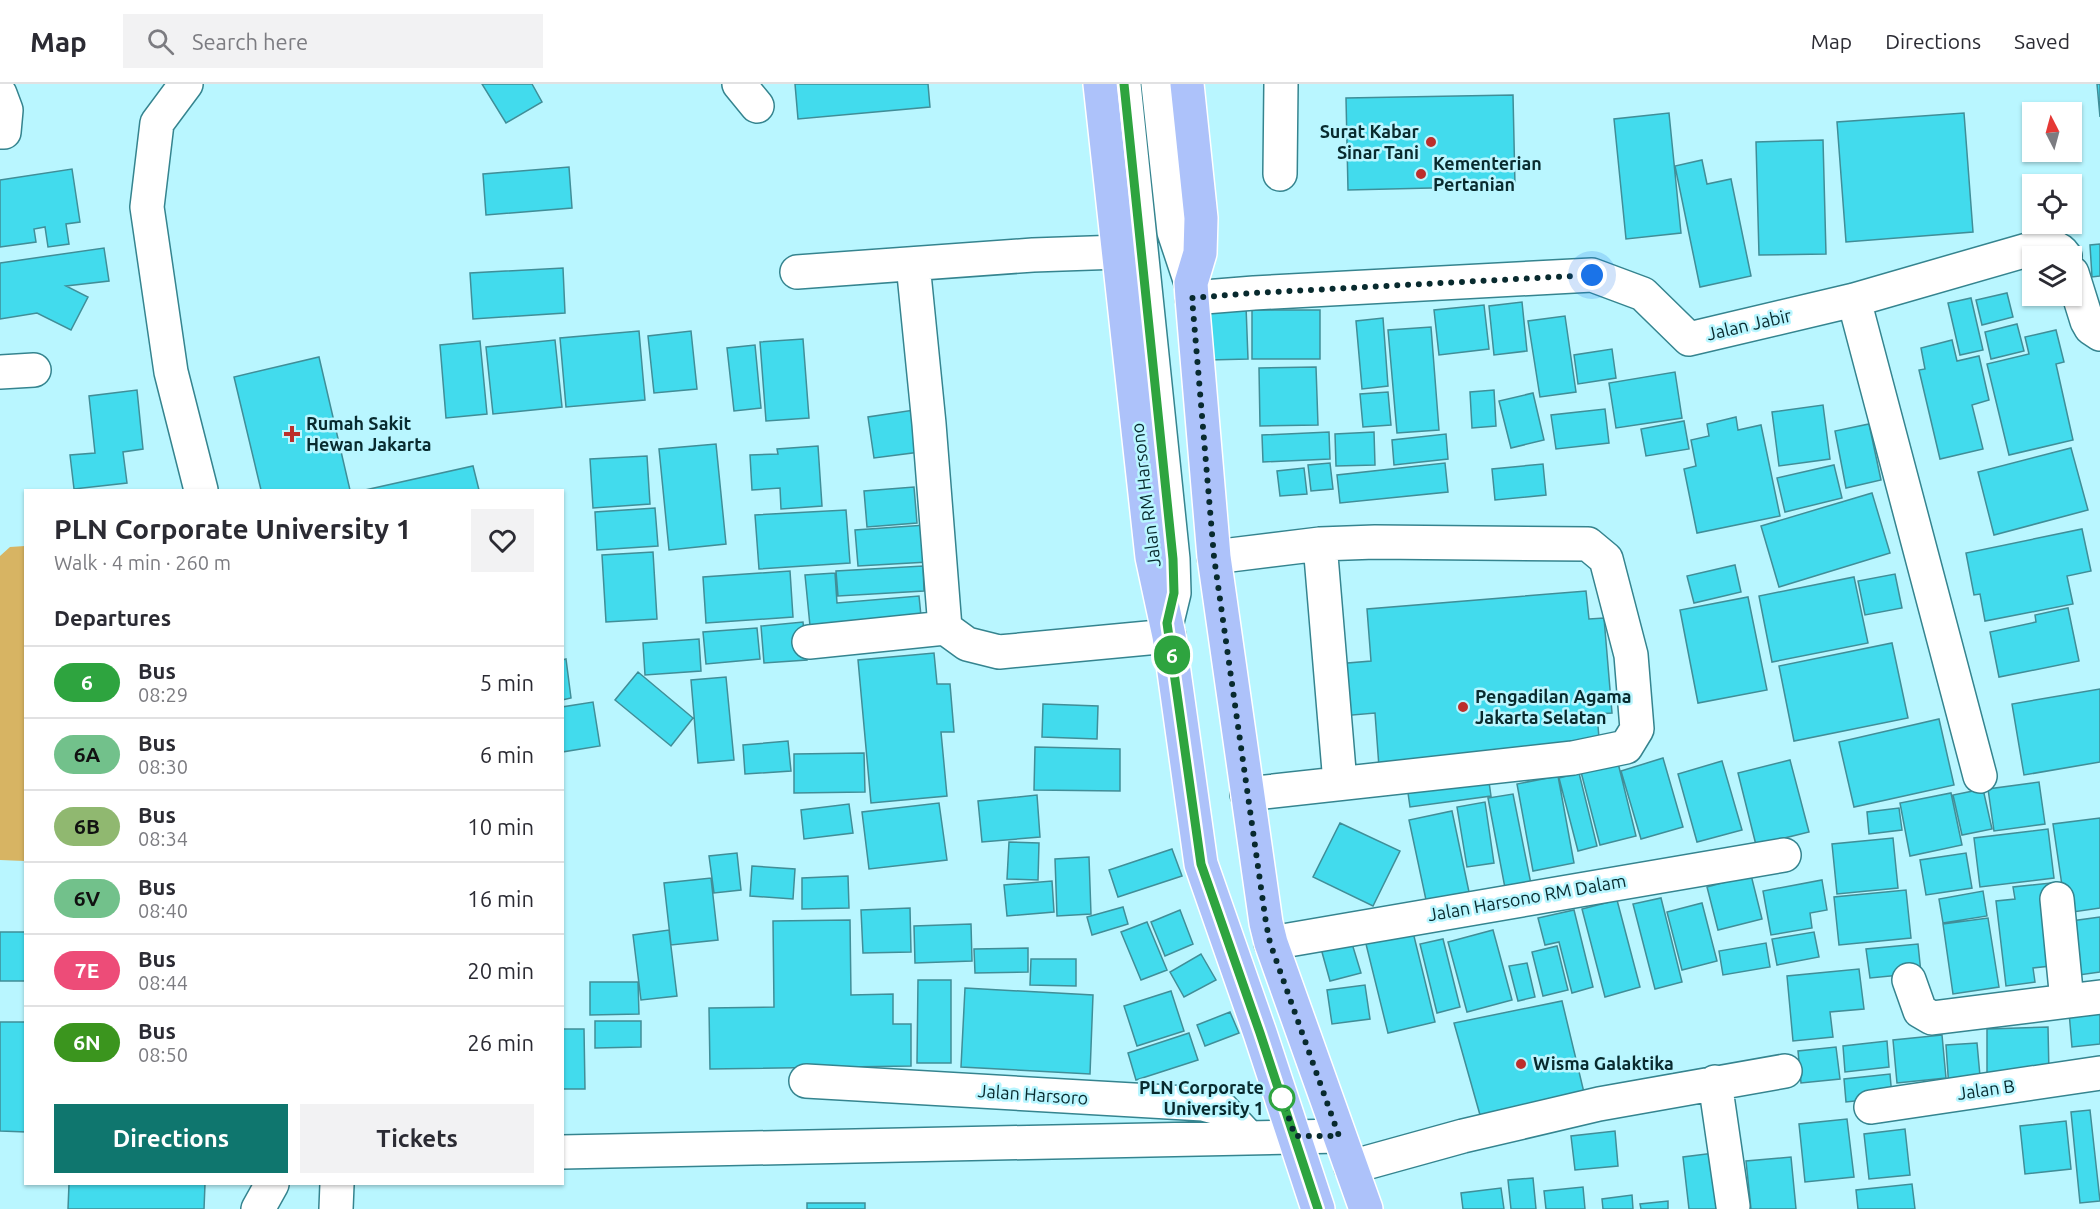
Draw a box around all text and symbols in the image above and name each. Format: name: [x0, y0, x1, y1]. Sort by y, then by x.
search box: [123, 14, 543, 68]
icon: search: [144, 25, 177, 58]
text: Map: [30, 26, 87, 57]
text: Search here: [192, 29, 308, 54]
text: Map: [1811, 29, 1852, 53]
text: Directions: [1885, 29, 1981, 53]
text: Saved: [2014, 29, 2070, 53]
north arrow: [2022, 102, 2082, 162]
map controls: [2022, 102, 2082, 306]
place label: Surat Kabar Sinar Tani: [1320, 121, 1420, 162]
marker: Surat Kabar Sinar Tani: [1424, 135, 1438, 149]
place label: Kementerian Pertanian: [1433, 153, 1542, 194]
marker: Kementerian Pertanian: [1414, 167, 1428, 181]
button: locate: [2022, 174, 2082, 234]
button: layers: [2022, 246, 2082, 306]
your location: [1577, 260, 1607, 290]
street label: Jalan Jabir: [1704, 305, 1793, 343]
place label: Rumah Sakit Hewan Jakarta: [306, 413, 431, 454]
street label: Jalan RM Harsono: [1126, 422, 1164, 568]
marker: Rumah Sakit Hewan Jakarta: [283, 425, 301, 443]
button: heart: [471, 509, 534, 572]
text: PLN Corporate University 1: [54, 513, 412, 544]
text: Walk · 4 min · 260 m: [54, 551, 231, 574]
text: Departures: [54, 605, 171, 630]
line badge: 6: [1152, 636, 1192, 674]
text: 6: [1166, 643, 1178, 667]
text: Bus: [138, 658, 176, 683]
text: 6: [81, 670, 93, 694]
text: 5 min: [480, 670, 534, 695]
text: 08:29: [138, 683, 188, 706]
place label: Pengadilan Agama Jakarta Selatan: [1475, 686, 1632, 727]
marker: Pengadilan Agama Jakarta Selatan: [1456, 700, 1470, 714]
text: Bus: [138, 730, 176, 755]
text: 6A: [74, 742, 100, 766]
text: 6 min: [480, 742, 534, 767]
text: 08:30: [138, 755, 188, 778]
text: Bus: [138, 802, 176, 827]
text: 6B: [74, 814, 100, 838]
text: 10 min: [467, 814, 534, 839]
text: 08:34: [138, 827, 188, 850]
street label: Jalan Harsono RM Dalam: [1426, 870, 1627, 924]
text: Bus: [138, 874, 176, 899]
text: 6V: [74, 886, 100, 910]
text: 16 min: [467, 886, 534, 911]
text: 08:40: [138, 899, 188, 922]
text: Bus: [138, 946, 176, 971]
text: 7E: [75, 958, 99, 982]
text: 20 min: [467, 958, 534, 983]
text: 08:44: [138, 971, 188, 994]
text: Bus: [138, 1018, 176, 1043]
text: 6N: [73, 1030, 101, 1054]
text: 26 min: [467, 1030, 534, 1055]
text: 08:50: [138, 1043, 188, 1066]
place label: Wisma Galaktika: [1533, 1053, 1674, 1073]
marker: Wisma Galaktika: [1514, 1057, 1528, 1071]
street label: Jalan B: [1956, 1075, 2016, 1103]
place label: PLN Corporate University 1: [1139, 1077, 1264, 1118]
street label: Jalan Harsoro: [977, 1080, 1089, 1108]
marker: PLN Corporate University 1: [1269, 1085, 1295, 1111]
button: Directions: [54, 1104, 288, 1173]
button: Tickets: [300, 1104, 534, 1173]

